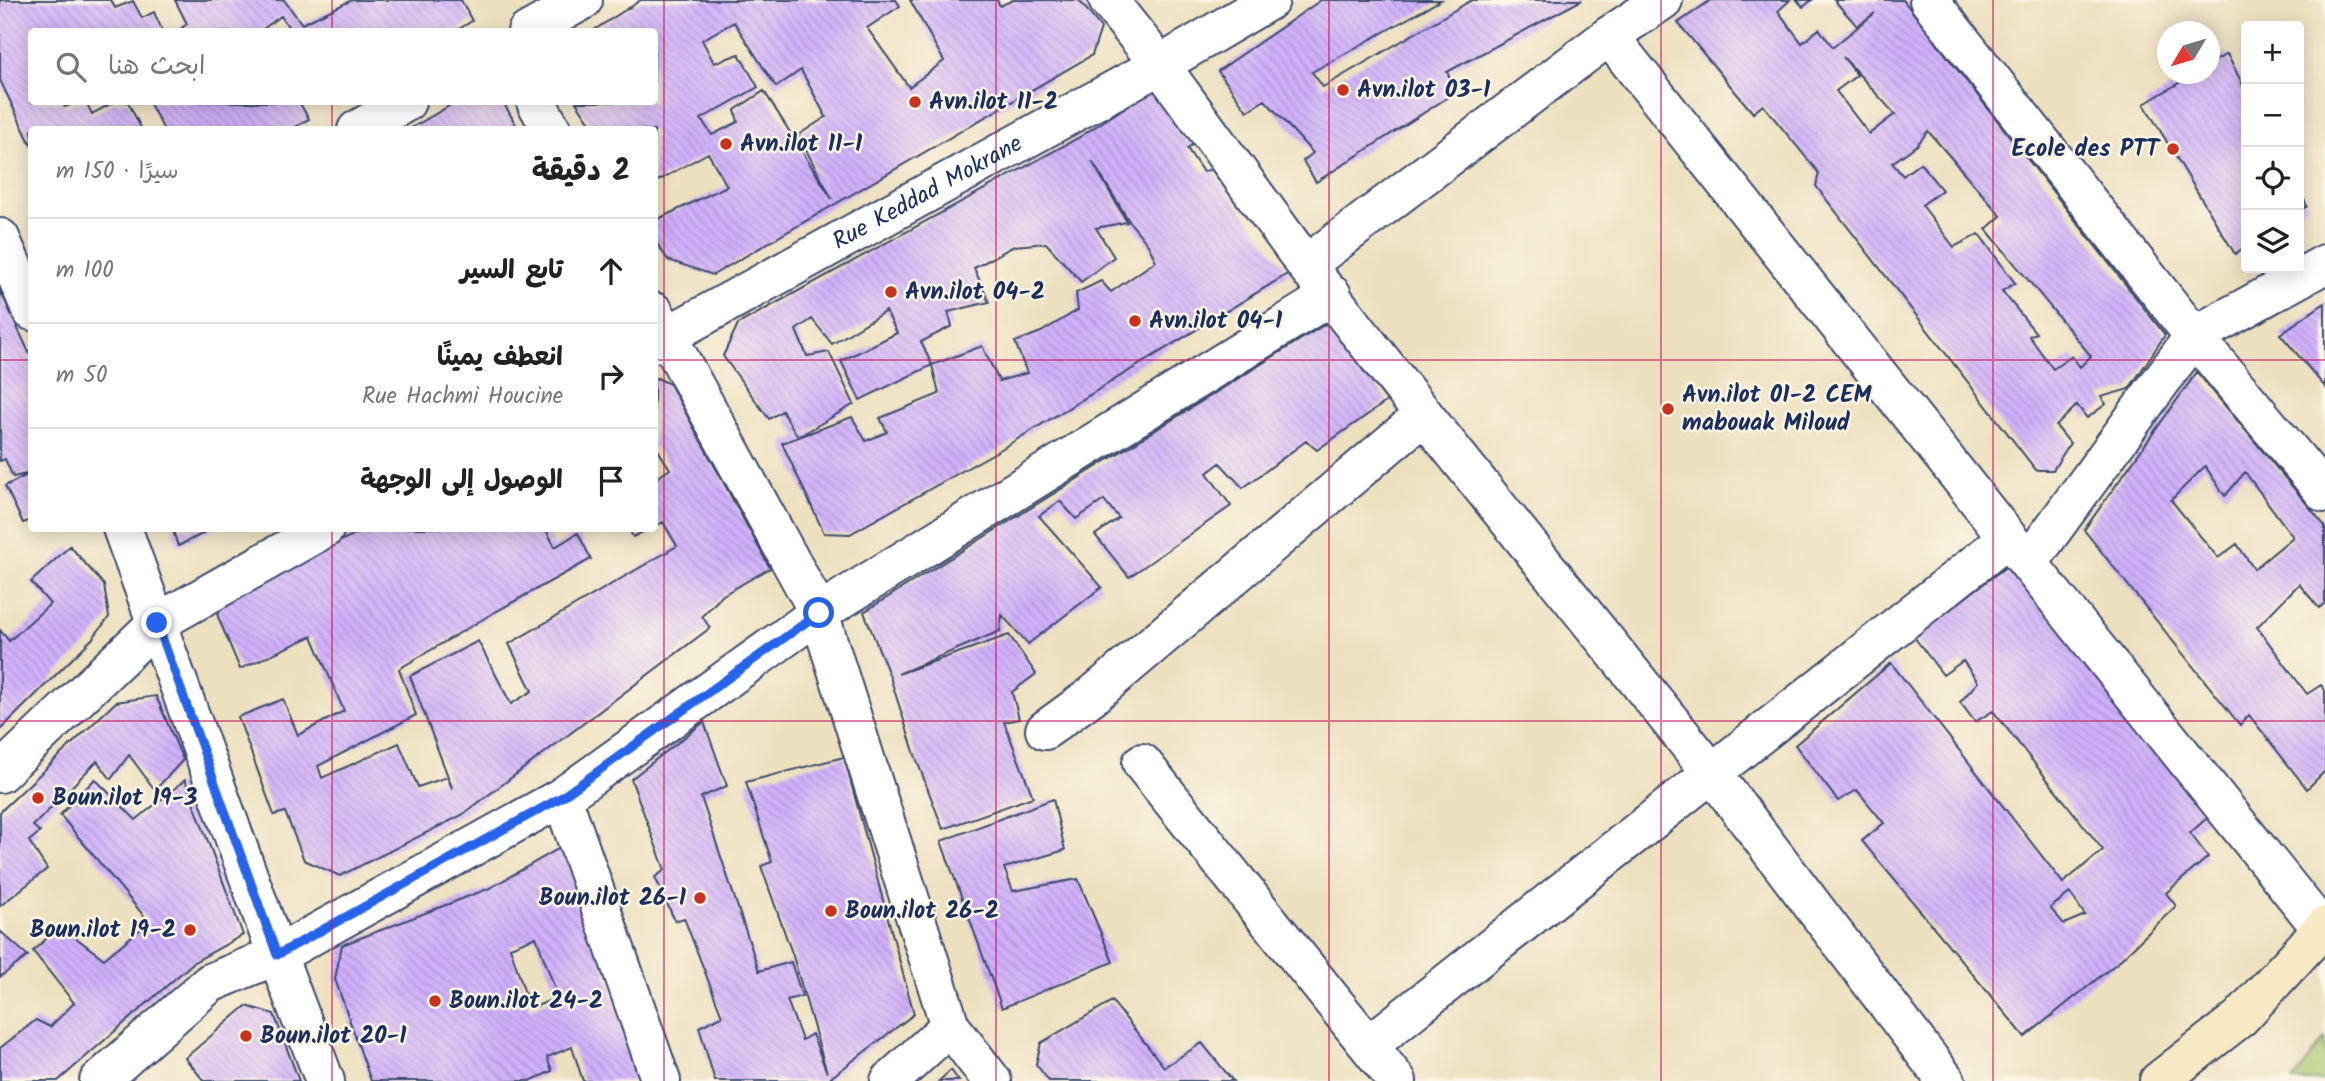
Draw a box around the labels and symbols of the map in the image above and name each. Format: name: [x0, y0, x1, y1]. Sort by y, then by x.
north arrow: [2157, 21, 2220, 84]
place label: Avn.ilot 03-1: [1357, 71, 1491, 110]
marker: Avn.ilot 03-1: [1335, 82, 1351, 98]
place label: Avn.ilot 11-2: [929, 83, 1058, 122]
marker: Avn.ilot 11-2: [907, 94, 923, 110]
place label: Avn.ilot 11-1: [740, 125, 863, 164]
street label: Rue Keddad Mokrane: [825, 125, 1030, 261]
place label: Ecole des PTT: [2011, 130, 2161, 169]
marker: Avn.ilot 11-1: [718, 136, 734, 152]
marker: Ecole des PTT: [2165, 141, 2181, 157]
place label: Avn.ilot 04-2: [905, 273, 1045, 312]
marker: Avn.ilot 04-2: [883, 284, 899, 300]
place label: Avn.ilot 04-1: [1149, 302, 1283, 341]
marker: Avn.ilot 04-1: [1127, 313, 1143, 329]
place label: Avn.ilot 01-2 CEM mabouak Miloud: [1682, 376, 1872, 443]
marker: Avn.ilot 01-2 CEM mabouak Miloud: [1660, 401, 1676, 417]
route start: [803, 597, 834, 628]
route end: [141, 607, 172, 638]
place label: Boun.ilot 19-3: [52, 779, 197, 818]
marker: Boun.ilot 19-3: [30, 790, 46, 806]
place label: Boun.ilot 26-1: [539, 879, 687, 918]
marker: Boun.ilot 26-1: [692, 890, 708, 906]
place label: Boun.ilot 26-2: [845, 892, 999, 931]
marker: Boun.ilot 26-2: [823, 903, 839, 919]
place label: Boun.ilot 19-2: [30, 911, 176, 950]
marker: Boun.ilot 19-2: [182, 922, 198, 938]
place label: Boun.ilot 24-2: [449, 982, 603, 1021]
marker: Boun.ilot 24-2: [427, 993, 443, 1009]
place label: Boun.ilot 20-1: [260, 1017, 407, 1056]
marker: Boun.ilot 20-1: [238, 1028, 254, 1044]

